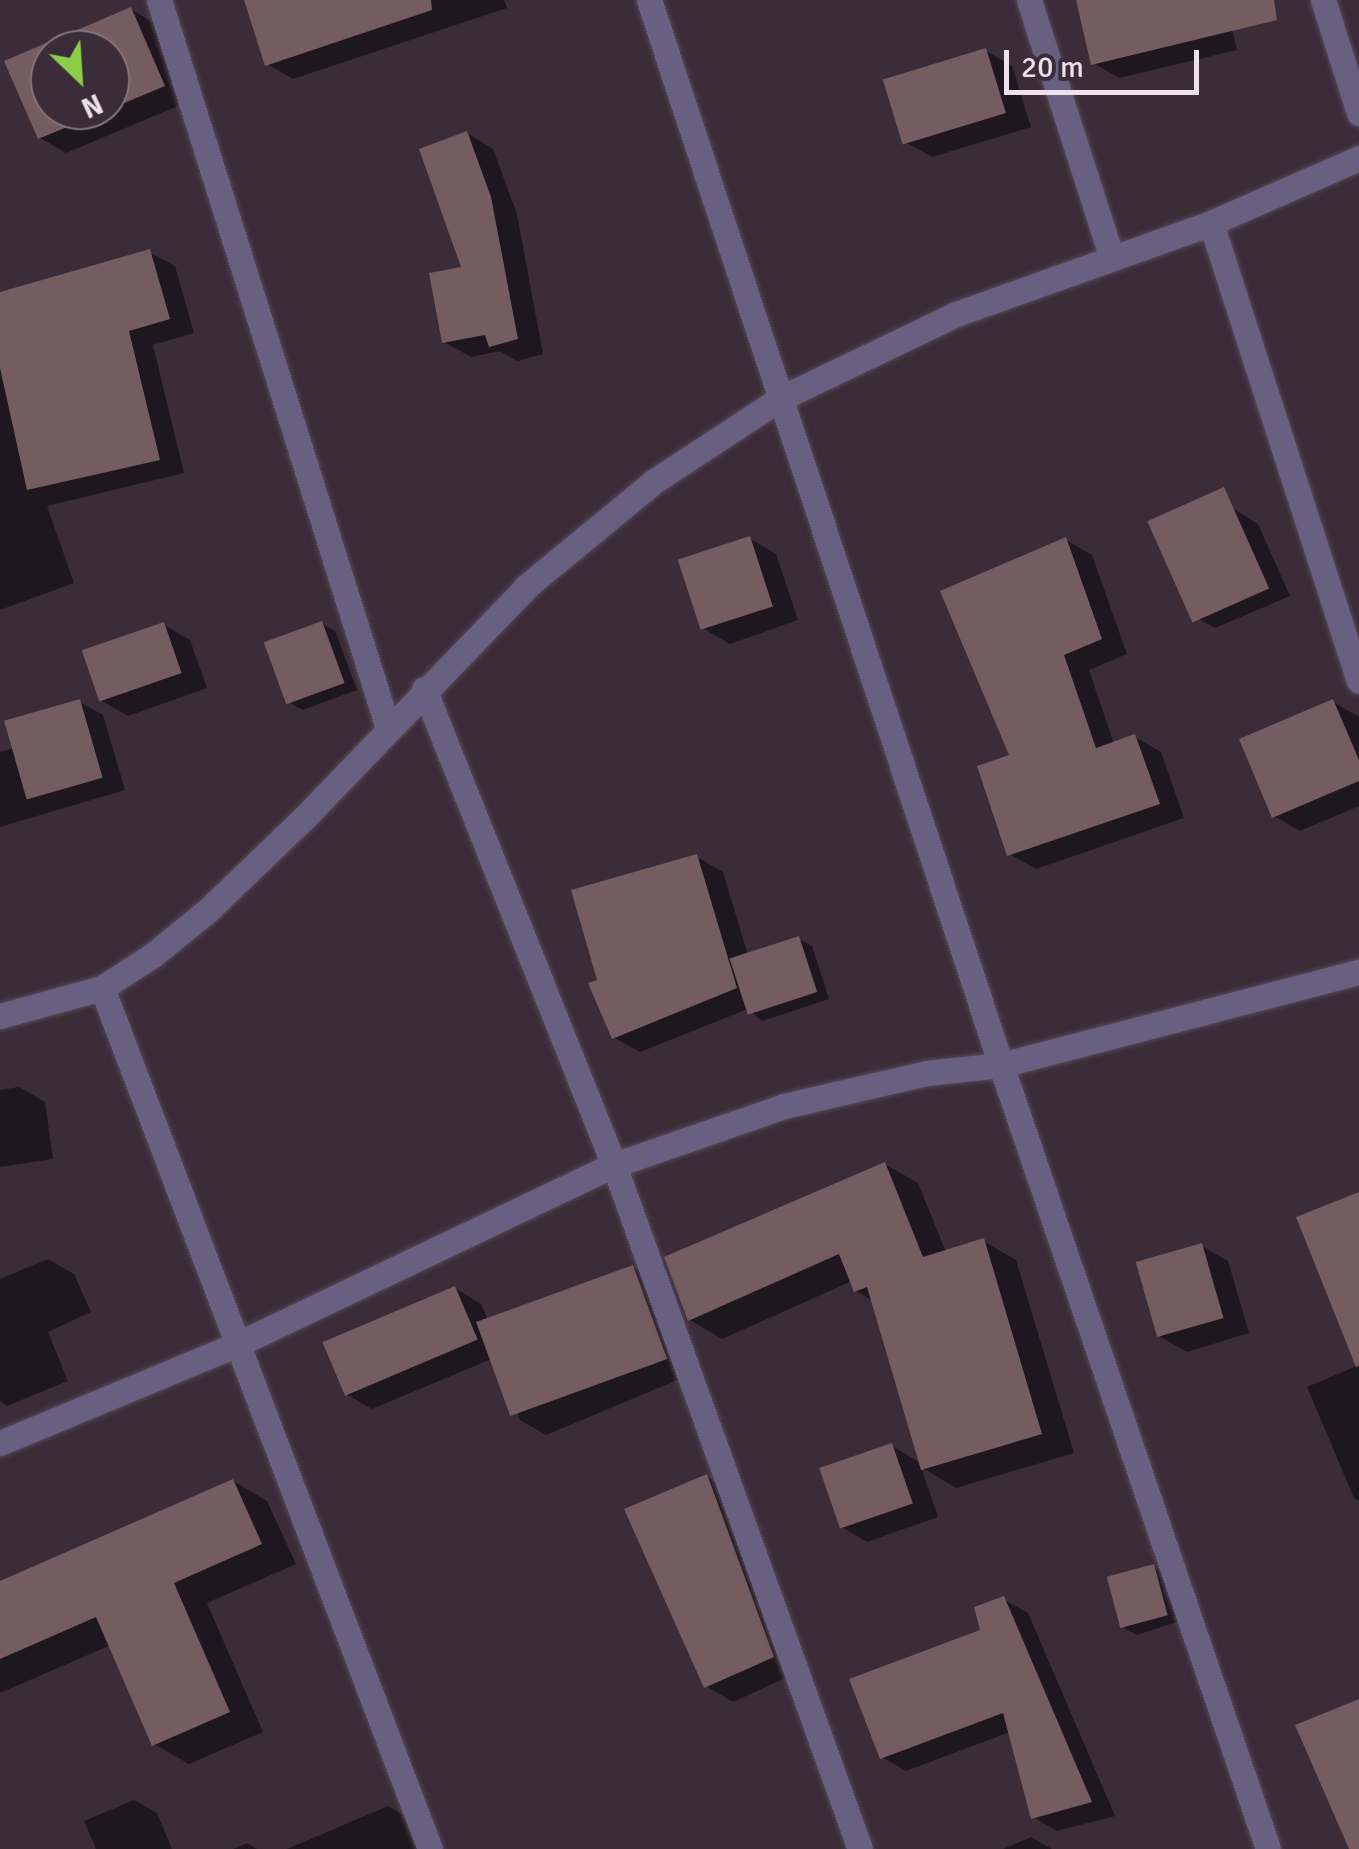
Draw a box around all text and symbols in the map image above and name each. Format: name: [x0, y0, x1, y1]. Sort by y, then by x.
north arrow: [30, 30, 130, 130]
scale bar: [1009, 30, 1204, 92]
text: 20 m: [1021, 49, 1084, 86]
text: N: [76, 86, 108, 125]

